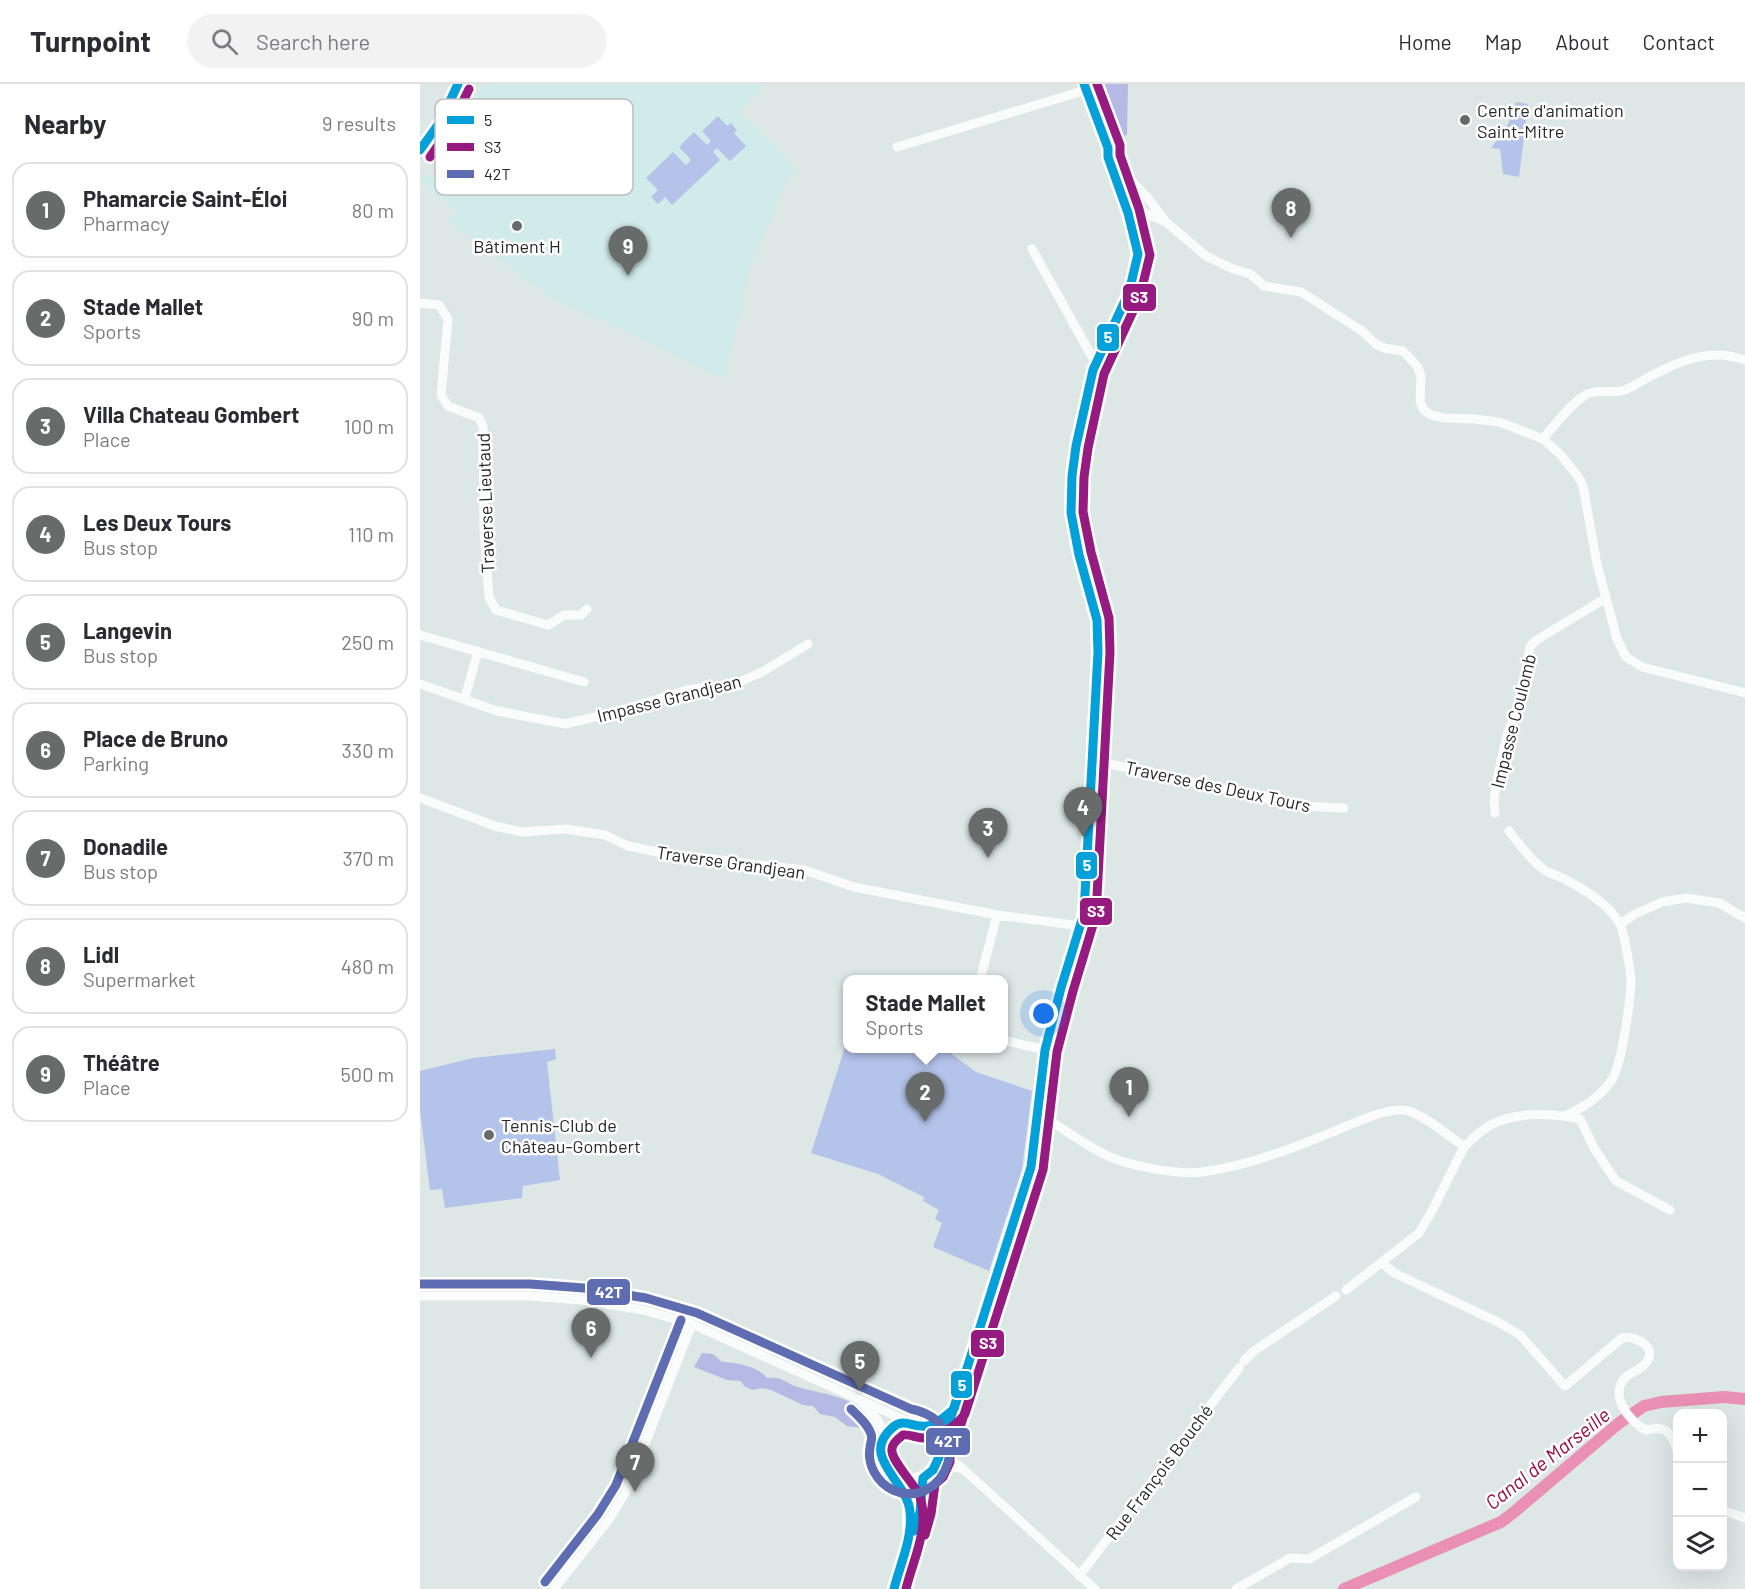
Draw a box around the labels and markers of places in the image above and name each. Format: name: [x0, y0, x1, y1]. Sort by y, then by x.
place label: Centre d'animation Saint-Mitre: [1477, 99, 1624, 142]
marker: Centre d'animation Saint-Mitre: [1458, 113, 1472, 127]
pin: 8: [1272, 188, 1310, 238]
marker: Bâtiment H: [510, 219, 524, 233]
pin: 9: [608, 226, 648, 276]
place label: Bâtiment H: [473, 235, 561, 257]
pin: 4: [1064, 788, 1102, 837]
pin: 3: [968, 808, 1008, 858]
pin: 1: [1110, 1068, 1148, 1117]
pin: 2: [906, 1072, 944, 1122]
place label: Tennis-Club de Château-Gombert: [501, 1114, 641, 1157]
marker: Tennis-Club de Château-Gombert: [482, 1128, 496, 1142]
pin: 6: [572, 1308, 610, 1358]
pin: 5: [840, 1342, 880, 1391]
pin: 7: [616, 1442, 654, 1492]

